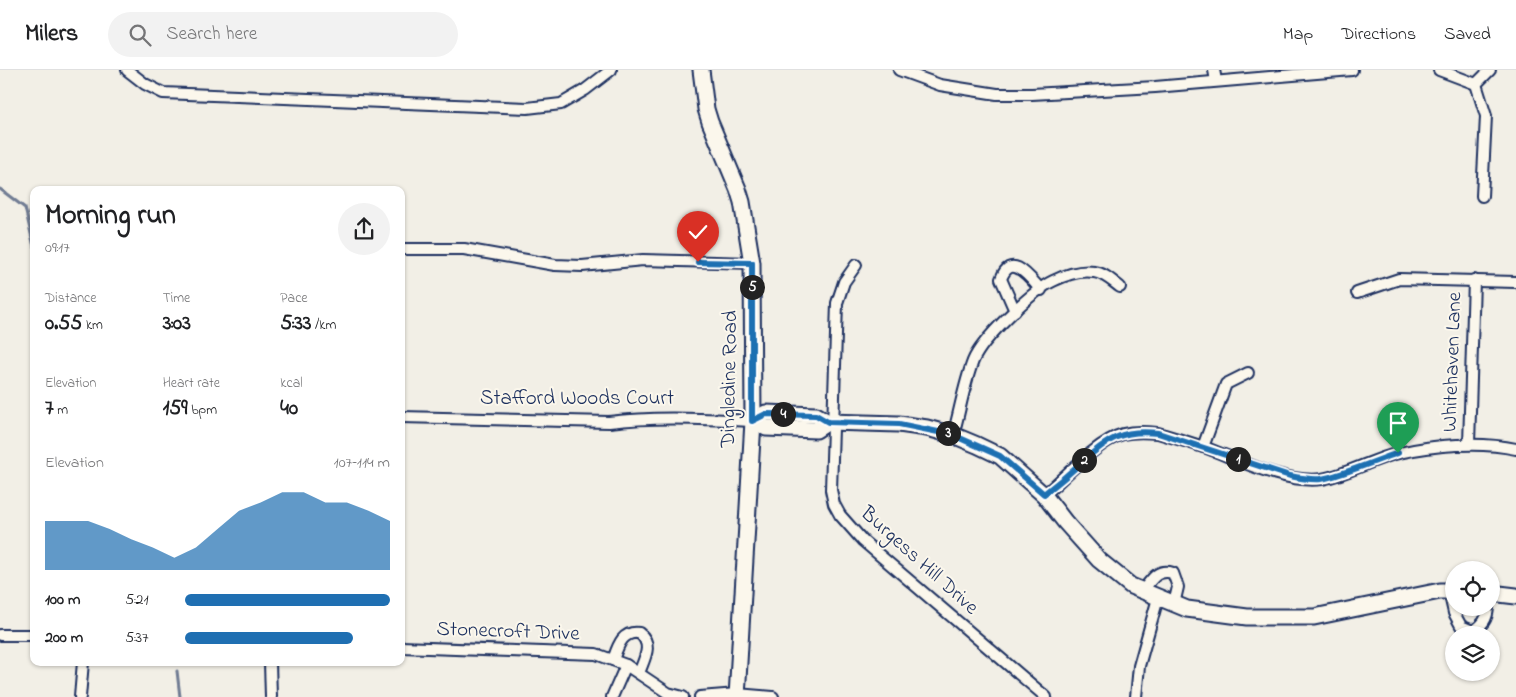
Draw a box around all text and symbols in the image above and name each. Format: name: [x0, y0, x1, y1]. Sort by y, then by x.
search box: [108, 12, 458, 57]
text: Milers: [25, 17, 78, 52]
icon: search: [126, 21, 154, 49]
text: Search here: [166, 21, 257, 48]
text: Map: [1283, 22, 1313, 48]
text: Directions: [1341, 22, 1416, 48]
text: Saved: [1444, 22, 1491, 48]
text: Morning run: [45, 196, 176, 237]
button: share: [338, 203, 390, 255]
pin: [677, 211, 719, 262]
icon: check: [684, 218, 712, 246]
text: 09:17: [45, 236, 70, 260]
pin: 5: [740, 274, 764, 300]
text: 5: [748, 277, 757, 298]
text: Distance: [45, 288, 97, 309]
text: Time: [163, 288, 190, 309]
text: Pace: [280, 288, 308, 309]
street label: Whitehaven Lane: [1436, 291, 1470, 433]
text: 0.55: [45, 309, 82, 339]
text: 3:03: [163, 309, 191, 339]
text: 5:33: [280, 309, 311, 339]
street label: Dingledine Road: [714, 310, 748, 449]
text: km: [82, 315, 103, 336]
text: /km: [311, 315, 336, 336]
text: Elevation: [45, 373, 96, 394]
text: Heart rate: [163, 373, 220, 394]
text: kcal: [280, 373, 303, 394]
street label: Stafford Woods Court: [480, 384, 674, 414]
text: 7: [45, 394, 54, 424]
text: 159: [163, 394, 188, 424]
text: 40: [280, 394, 298, 424]
text: m: [54, 400, 68, 421]
text: bpm: [188, 400, 217, 421]
pin: 4: [770, 402, 796, 426]
pin: [1377, 402, 1419, 453]
text: 4: [781, 404, 786, 425]
icon: arrive: [1384, 409, 1412, 437]
pin: 3: [936, 420, 960, 446]
text: 3: [946, 423, 951, 444]
pin: 1: [1226, 446, 1250, 472]
pin: 2: [1072, 448, 1096, 472]
text: 1: [1236, 449, 1241, 470]
text: 2: [1081, 450, 1088, 471]
text: Elevation: [45, 451, 104, 475]
text: 107–114 m: [334, 451, 390, 475]
street label: Burgess Hill Drive: [851, 499, 985, 624]
map controls: [1445, 561, 1500, 681]
button: locate: [1445, 561, 1500, 616]
text: 100 m: [45, 588, 80, 612]
text: 5:21: [125, 588, 149, 612]
street label: Stonecroft Drive: [436, 615, 581, 650]
text: 200 m: [45, 626, 83, 650]
text: 5:37: [125, 626, 149, 650]
button: layers: [1445, 626, 1500, 681]

